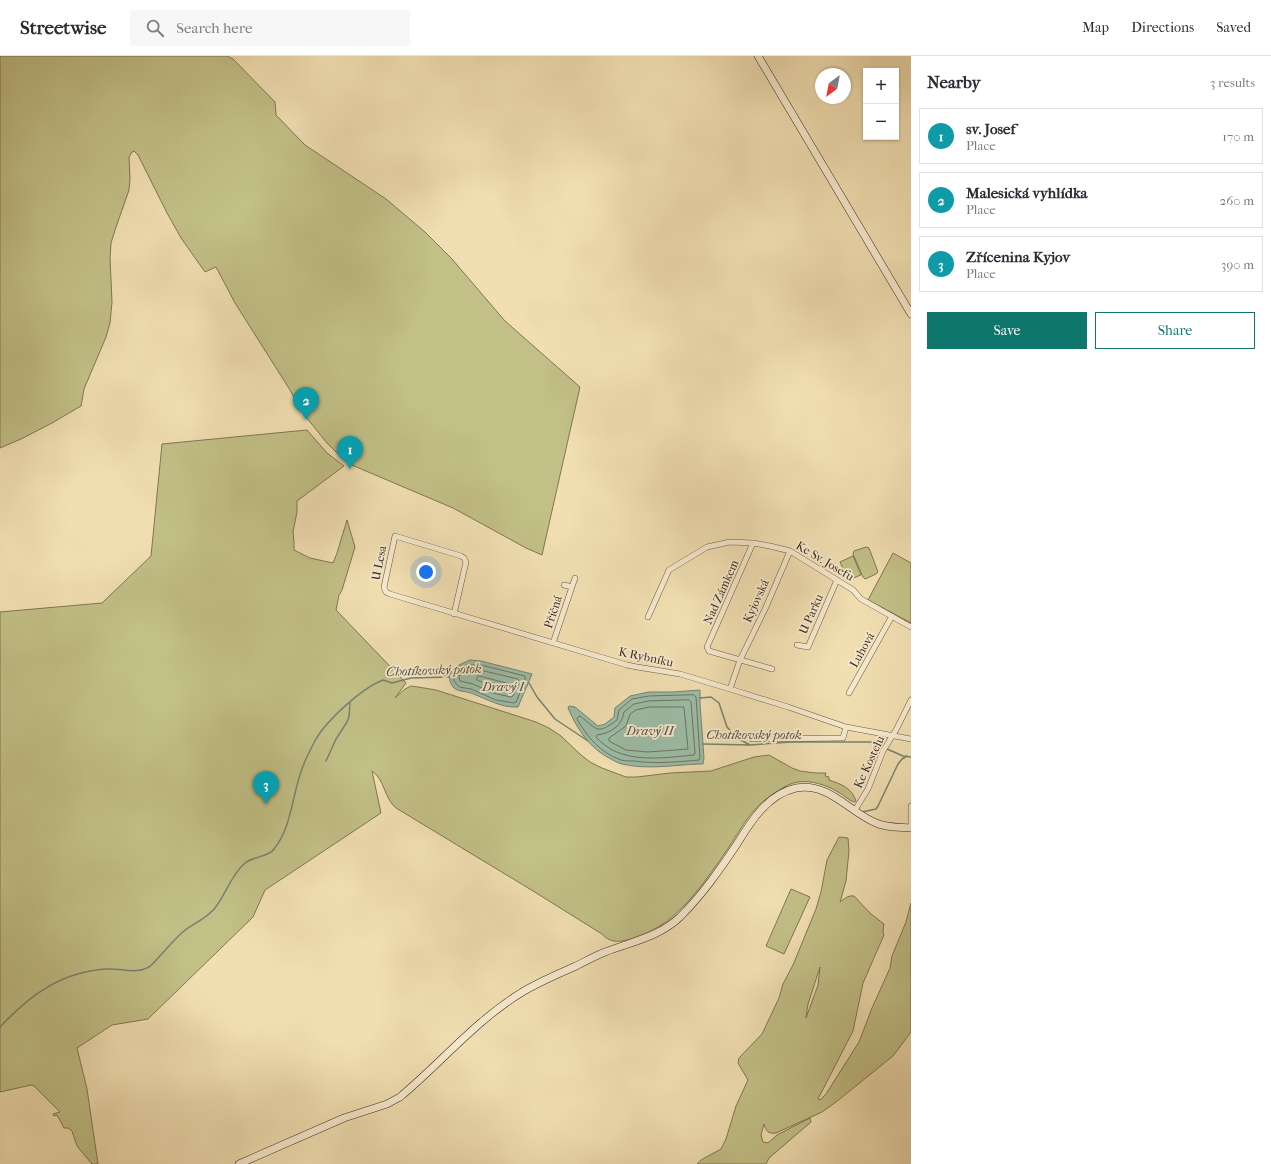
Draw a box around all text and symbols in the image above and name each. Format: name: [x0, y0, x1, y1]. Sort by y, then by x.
search box: [130, 10, 410, 46]
text: Streetwise: [20, 17, 106, 39]
icon: search: [144, 17, 166, 39]
text: Search here: [176, 19, 252, 37]
text: Map: [1082, 19, 1109, 36]
text: Directions: [1131, 19, 1194, 36]
text: Saved: [1216, 19, 1251, 36]
north arrow: [815, 68, 851, 104]
map controls: [863, 68, 899, 140]
button: +: [863, 68, 899, 104]
text: Nearby: [927, 72, 981, 92]
text: 3 results: [1210, 75, 1255, 90]
button: −: [863, 104, 899, 140]
text: sv. Josef: [966, 120, 1015, 138]
text: 1: [939, 129, 943, 144]
text: 170 m: [1222, 129, 1254, 144]
text: Place: [966, 138, 996, 153]
text: Malesická vyhlídka: [966, 184, 1088, 202]
text: 2: [938, 193, 944, 208]
text: 260 m: [1220, 193, 1254, 208]
text: Place: [966, 202, 996, 217]
text: Zřícenina Kyjov: [966, 248, 1070, 266]
text: 3: [938, 257, 944, 272]
text: 390 m: [1221, 257, 1254, 272]
text: Place: [966, 266, 996, 281]
button: Save: [927, 312, 1087, 349]
button: Share: [1095, 312, 1255, 349]
pin: 2: [293, 387, 319, 420]
pin: 1: [337, 436, 363, 469]
street label: Ke Sv. Josefu: [794, 538, 857, 584]
street label: U Lesa: [369, 544, 389, 582]
street label: Nad Zámkem: [701, 558, 741, 626]
your location: [416, 562, 436, 582]
street label: Kyjovská: [740, 577, 772, 625]
street label: U Parku: [796, 592, 826, 636]
street label: Příčná: [541, 593, 565, 630]
street label: Luhová: [847, 630, 878, 670]
street label: K Rybníku: [617, 644, 675, 670]
water label: Chotíkovský potok: [386, 661, 482, 679]
water label: Dravý I: [481, 679, 526, 694]
water label: Dravý II: [625, 723, 676, 738]
water label: Chotíkovský potok: [706, 727, 802, 742]
street label: Ke Kostelu: [851, 733, 887, 790]
pin: 3: [253, 771, 279, 804]

